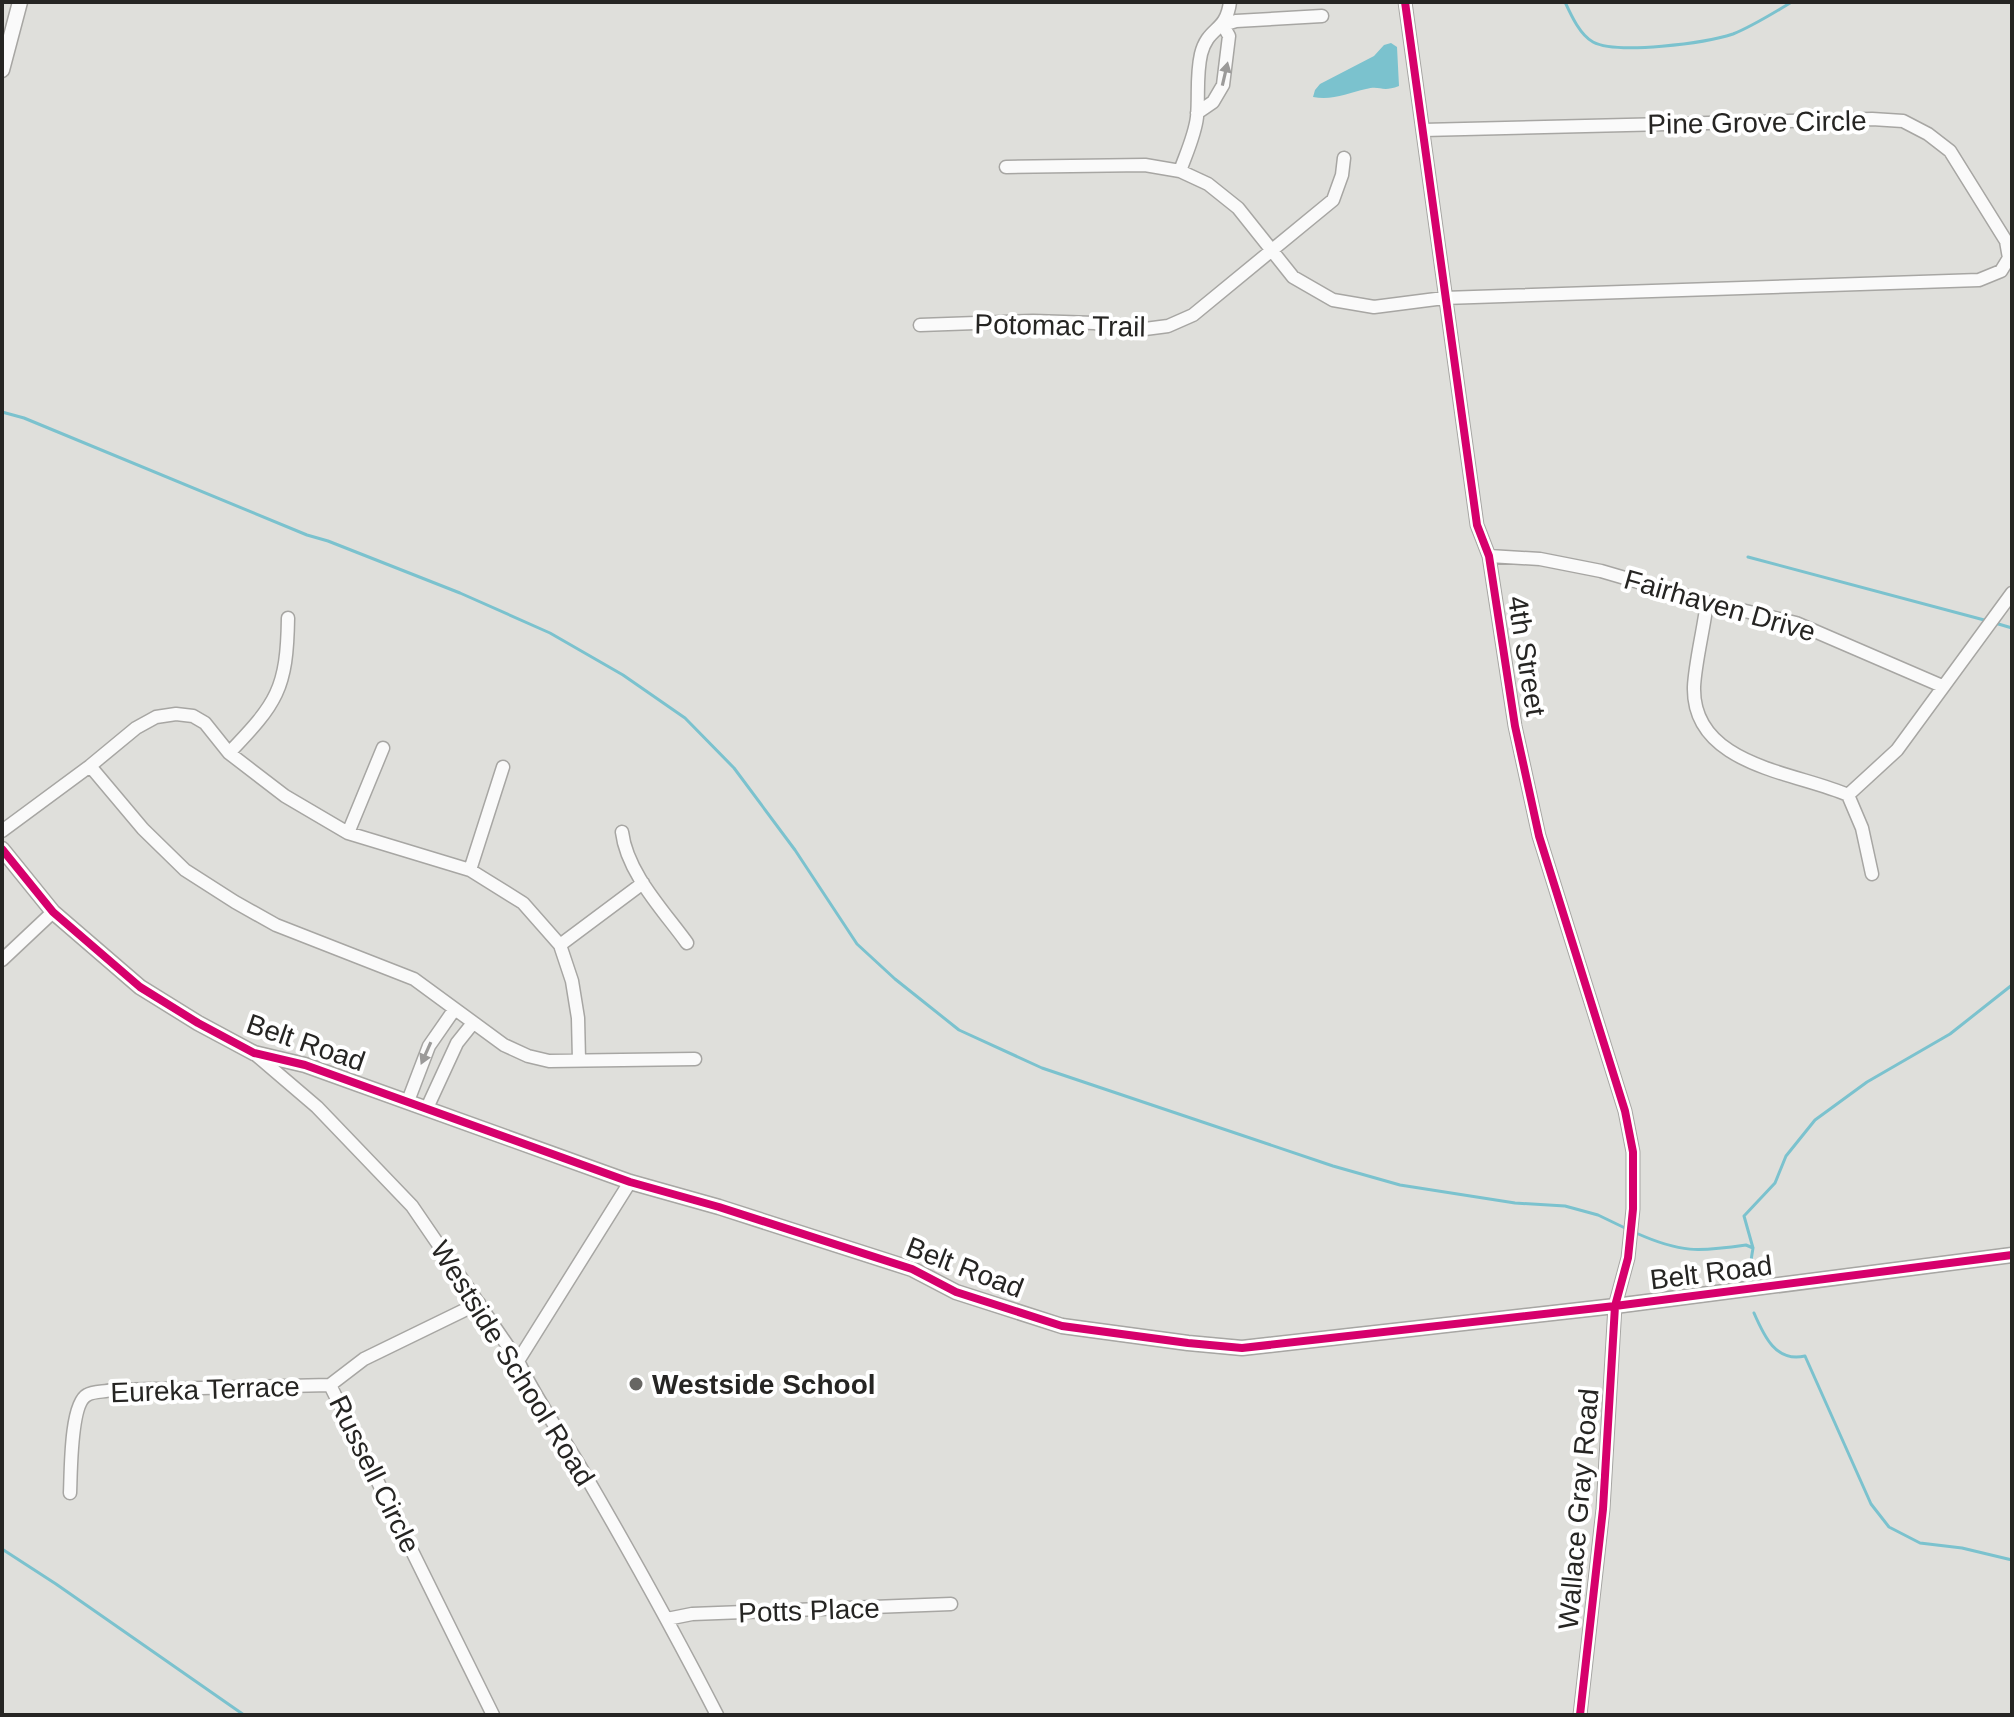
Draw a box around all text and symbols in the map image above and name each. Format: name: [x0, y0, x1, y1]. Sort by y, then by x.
one-way arrow: [1219, 61, 1232, 86]
street label: Pine Grove Circle: [1647, 105, 1867, 140]
street label: Potomac Trail: [974, 309, 1146, 342]
street label: Fairhaven Drive: [1621, 563, 1819, 648]
street label: 4th Street: [1502, 594, 1551, 719]
street label: Belt Road: [243, 1008, 369, 1077]
one-way arrow: [420, 1041, 433, 1065]
street label: Belt Road: [902, 1231, 1028, 1304]
street label: Westside School Road: [425, 1235, 601, 1491]
street label: Belt Road: [1648, 1250, 1774, 1295]
place label: Westside School: [652, 1369, 876, 1400]
street label: Eureka Terrace: [110, 1371, 300, 1408]
marker: Westside School: [627, 1375, 645, 1393]
street label: Wallace Gray Road: [1553, 1387, 1604, 1631]
street label: Russell Circle: [323, 1391, 426, 1558]
street label: Potts Place: [738, 1593, 880, 1628]

